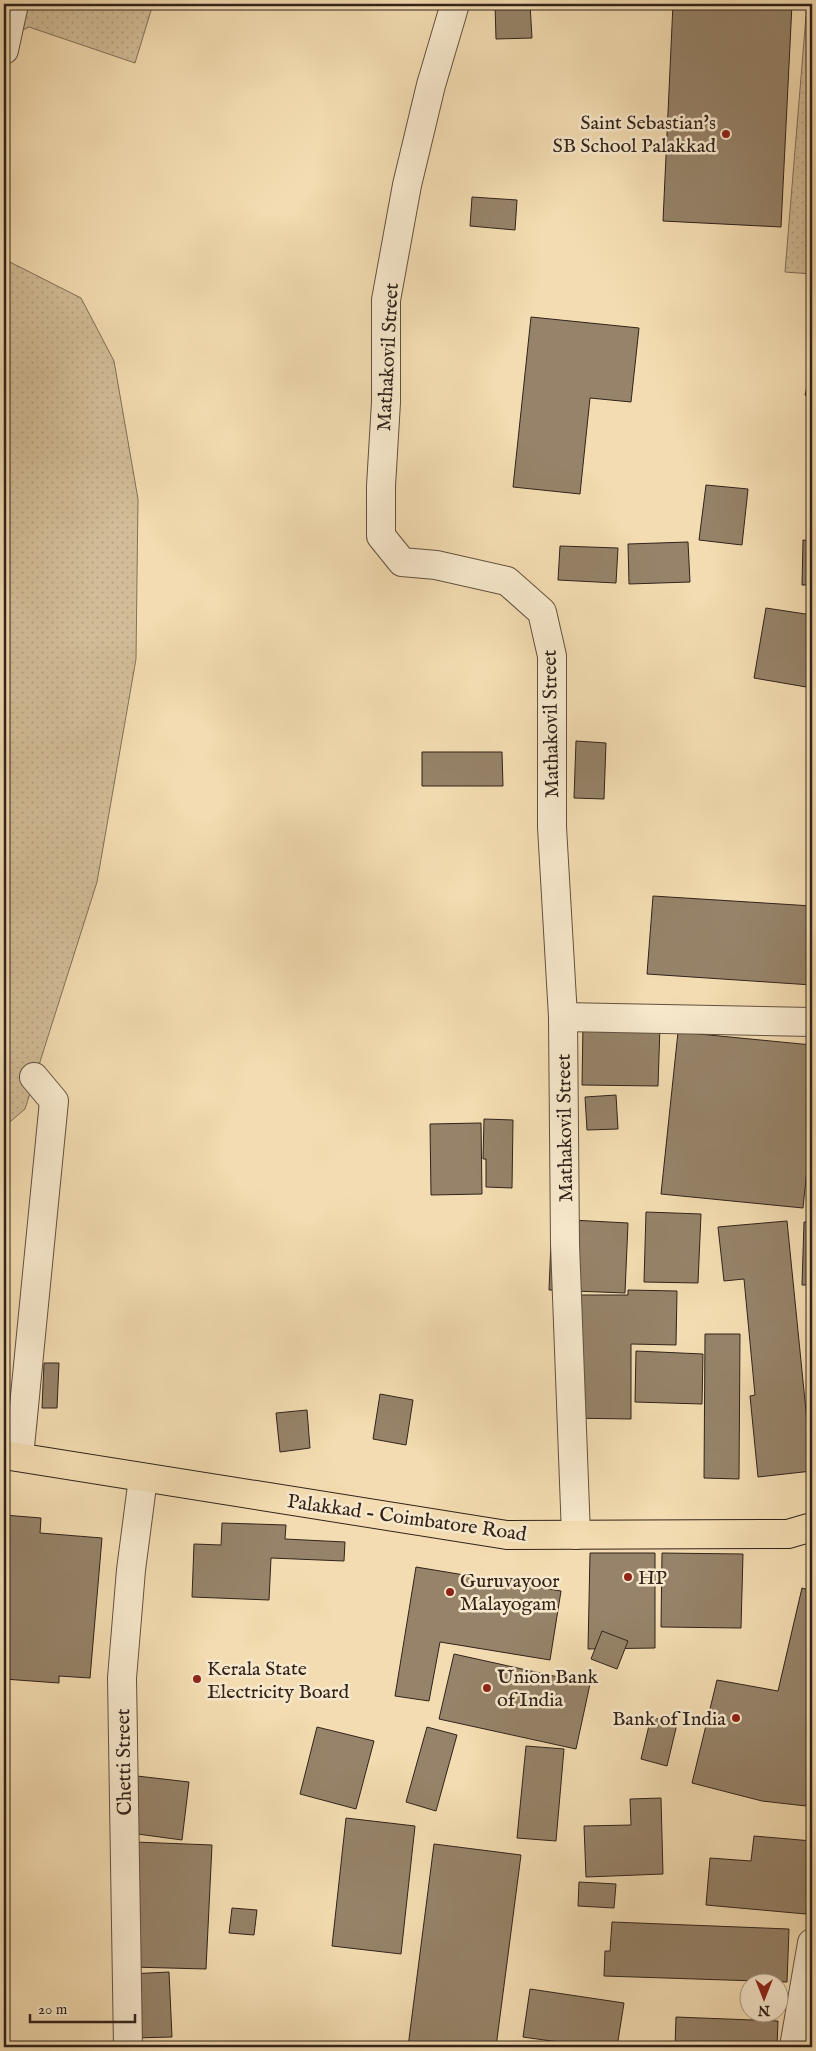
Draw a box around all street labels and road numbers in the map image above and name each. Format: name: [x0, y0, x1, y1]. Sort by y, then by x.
street label: Mathakovil Street: [372, 282, 405, 432]
street label: Mathakovil Street: [538, 649, 565, 798]
street label: Mathakovil Street: [552, 1053, 579, 1202]
street label: Palakkad - Coimbatore Road: [285, 1489, 528, 1548]
street label: Chetti Street: [111, 1708, 138, 1816]

